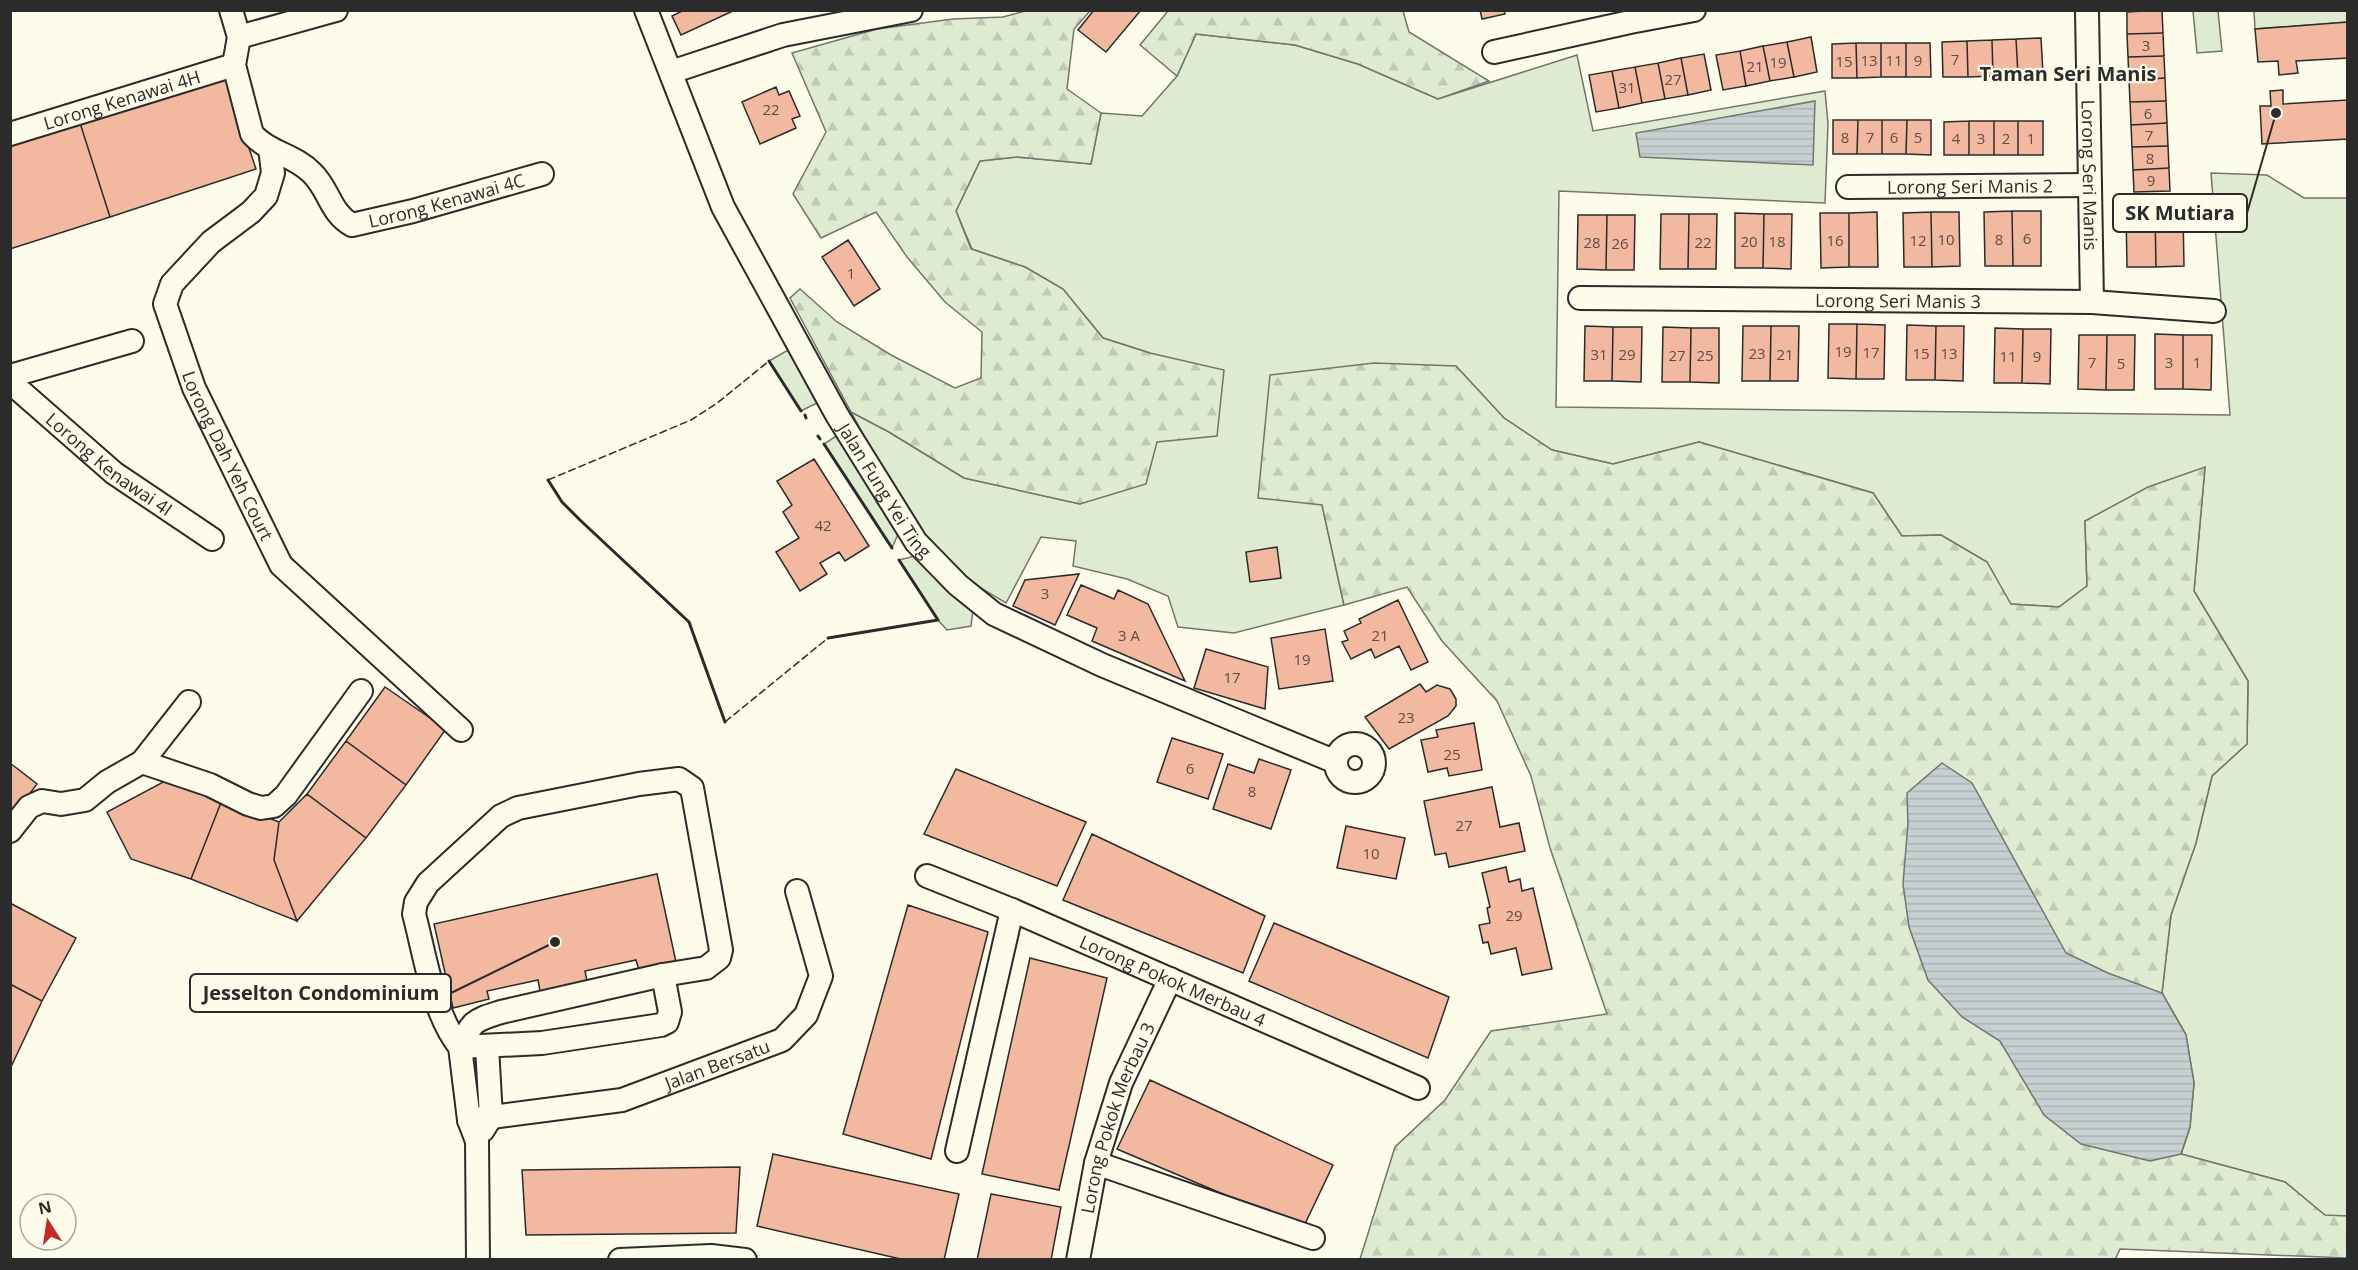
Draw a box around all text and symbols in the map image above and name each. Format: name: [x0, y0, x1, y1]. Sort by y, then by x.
house number: 3: [2142, 35, 2150, 55]
house number: 7: [1951, 49, 1959, 69]
house number: 13: [1860, 50, 1878, 70]
house number: 11: [1885, 50, 1903, 70]
house number: 9: [1914, 50, 1922, 70]
house number: 15: [1835, 51, 1853, 71]
house number: 19: [1769, 52, 1787, 72]
house number: 21: [1746, 56, 1764, 76]
district label: Taman Seri Manis: [1979, 60, 2157, 87]
street label: Lorong Kenawai 4H: [40, 64, 203, 135]
house number: 27: [1664, 69, 1682, 89]
house number: 31: [1618, 77, 1636, 97]
house number: 22: [762, 99, 780, 119]
street label: Lorong Seri Manis: [2077, 99, 2103, 251]
house number: 6: [2144, 103, 2152, 123]
house number: 7: [2145, 125, 2153, 145]
house number: 8: [1841, 127, 1849, 147]
house number: 7: [1866, 127, 1874, 147]
house number: 6: [1890, 127, 1898, 147]
house number: 5: [1914, 127, 1922, 147]
house number: 4: [1952, 128, 1961, 148]
house number: 3: [1977, 128, 1985, 148]
house number: 2: [2002, 128, 2010, 148]
house number: 1: [2027, 128, 2035, 148]
house number: 8: [2146, 148, 2154, 168]
street label: Lorong Kenawai 4C: [366, 168, 527, 233]
house number: 9: [2147, 170, 2155, 190]
street label: Lorong Seri Manis 2: [1887, 173, 2053, 199]
callout: SK Mutiara: [2113, 194, 2247, 232]
text: SK Mutiara: [2125, 199, 2235, 226]
house number: 6: [2023, 228, 2031, 248]
house number: 10: [1937, 229, 1955, 249]
house number: 8: [1995, 229, 2003, 249]
house number: 16: [1826, 230, 1844, 250]
house number: 12: [1909, 230, 1927, 250]
house number: 20: [1740, 231, 1758, 251]
house number: 18: [1768, 231, 1786, 251]
house number: 28: [1583, 232, 1601, 252]
house number: 22: [1694, 232, 1712, 252]
house number: 26: [1611, 233, 1629, 253]
house number: 1: [847, 263, 855, 283]
street label: Lorong Seri Manis 3: [1815, 288, 1981, 313]
house number: 19: [1834, 341, 1852, 361]
house number: 17: [1862, 342, 1880, 362]
house number: 23: [1748, 343, 1766, 363]
house number: 15: [1912, 343, 1930, 363]
house number: 13: [1940, 343, 1958, 363]
house number: 31: [1590, 344, 1608, 364]
house number: 29: [1618, 344, 1636, 364]
house number: 21: [1776, 344, 1794, 364]
house number: 27: [1668, 345, 1686, 365]
house number: 25: [1696, 345, 1714, 365]
house number: 11: [1999, 346, 2017, 366]
house number: 9: [2033, 346, 2041, 366]
house number: 7: [2088, 352, 2096, 372]
house number: 3: [2165, 352, 2173, 372]
house number: 1: [2193, 352, 2201, 372]
house number: 5: [2117, 353, 2125, 373]
street label: Lorong Dah Yeh Court: [177, 368, 279, 544]
street label: Lorong Kenawai 4I: [41, 407, 177, 521]
street label: Jalan Fung Yei Ting: [832, 417, 937, 563]
house number: 42: [814, 515, 832, 535]
house number: 3: [1041, 583, 1049, 603]
house number: 3 A: [1118, 625, 1140, 645]
house number: 21: [1371, 625, 1389, 645]
house number: 19: [1293, 649, 1311, 669]
house number: 17: [1223, 667, 1241, 687]
house number: 23: [1397, 707, 1415, 727]
house number: 25: [1443, 744, 1461, 764]
house number: 6: [1186, 758, 1194, 778]
house number: 8: [1248, 781, 1256, 801]
house number: 27: [1455, 815, 1473, 835]
house number: 10: [1362, 843, 1380, 863]
house number: 29: [1505, 905, 1523, 925]
street label: Lorong Pokok Merbau 4: [1076, 929, 1269, 1032]
callout: Jesselton Condominium: [190, 974, 451, 1012]
text: Jesselton Condominium: [201, 979, 439, 1006]
street label: Lorong Pokok Merbau 3: [1075, 1018, 1160, 1215]
street label: Jalan Bersatu: [659, 1034, 773, 1096]
north arrow: [18, 1192, 78, 1252]
text: N: [36, 1195, 54, 1219]

